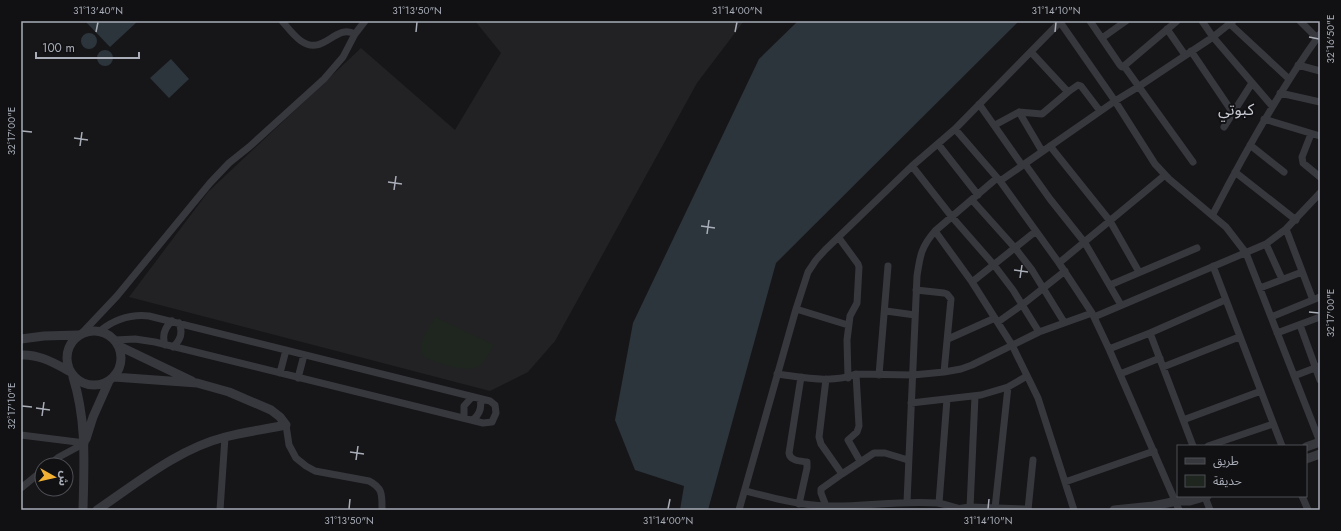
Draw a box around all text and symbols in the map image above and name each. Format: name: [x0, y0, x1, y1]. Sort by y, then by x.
text: 31°13'40"N: [73, 3, 123, 18]
text: 31°13'50"N: [392, 3, 442, 18]
text: 31°14'00"N: [712, 3, 762, 18]
text: 31°14'10"N: [1032, 3, 1080, 18]
text: 32°16'50"E: [1323, 15, 1338, 63]
scale bar: [36, 34, 139, 60]
text: 100 m: [42, 39, 75, 57]
district label: كبوتي: [1218, 98, 1254, 122]
text: 32°17'00"E: [4, 107, 19, 155]
text: 32°17'00"E: [1323, 289, 1338, 337]
text: 32°17'10"E: [4, 382, 19, 430]
legend: [1177, 445, 1307, 497]
text: طريق: [1213, 452, 1239, 470]
north arrow: [34, 457, 74, 497]
text: ش: [55, 470, 73, 487]
text: حديقة: [1213, 472, 1242, 490]
text: 31°13'50"N: [324, 513, 374, 528]
text: 31°14'00"N: [643, 513, 693, 528]
text: 31°14'10"N: [964, 513, 1012, 528]

